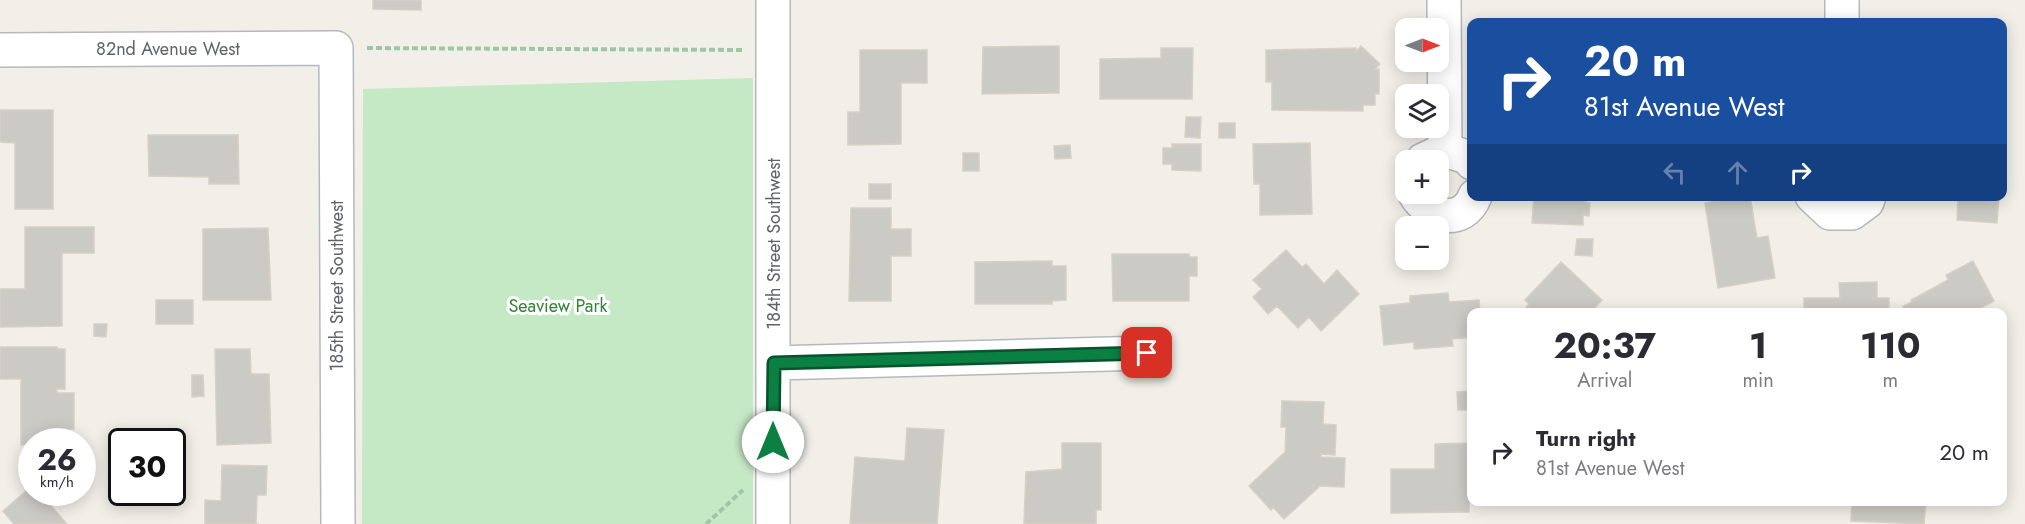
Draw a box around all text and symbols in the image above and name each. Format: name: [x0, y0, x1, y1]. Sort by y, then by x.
north arrow: [1395, 18, 1449, 72]
map controls: [1395, 18, 1449, 270]
text: 20 m: [1584, 31, 1686, 92]
street label: 82nd Avenue West: [96, 36, 241, 62]
icon: right: [1485, 42, 1563, 120]
button: layers: [1395, 84, 1449, 138]
text: 81st Avenue West: [1584, 87, 1784, 126]
button: +: [1395, 150, 1449, 204]
icon: left: [1658, 156, 1691, 189]
icon: ahead: [1721, 156, 1754, 189]
icon: right: [1784, 156, 1817, 189]
street label: 184th Street Southwest: [761, 158, 787, 330]
street label: 185th Street Southwest: [324, 200, 350, 372]
button: −: [1395, 216, 1449, 270]
park label: Seaview Park: [508, 293, 608, 319]
text: 20:37: [1553, 319, 1656, 371]
text: 1: [1749, 319, 1767, 371]
text: 110: [1860, 319, 1921, 371]
pin: [1121, 327, 1172, 378]
icon: arrive: [1130, 336, 1163, 369]
text: Arrival: [1577, 366, 1632, 395]
text: min: [1742, 366, 1774, 395]
text: m: [1883, 366, 1898, 395]
position arrow: [741, 410, 805, 474]
text: Turn right: [1536, 422, 1636, 454]
speed limit sign: 30: [108, 428, 186, 506]
icon: right: [1485, 436, 1518, 469]
text: 20 m: [1940, 436, 1989, 468]
text: 26: [37, 438, 77, 481]
text: 81st Avenue West: [1536, 454, 1684, 483]
text: km/h: [40, 471, 74, 493]

